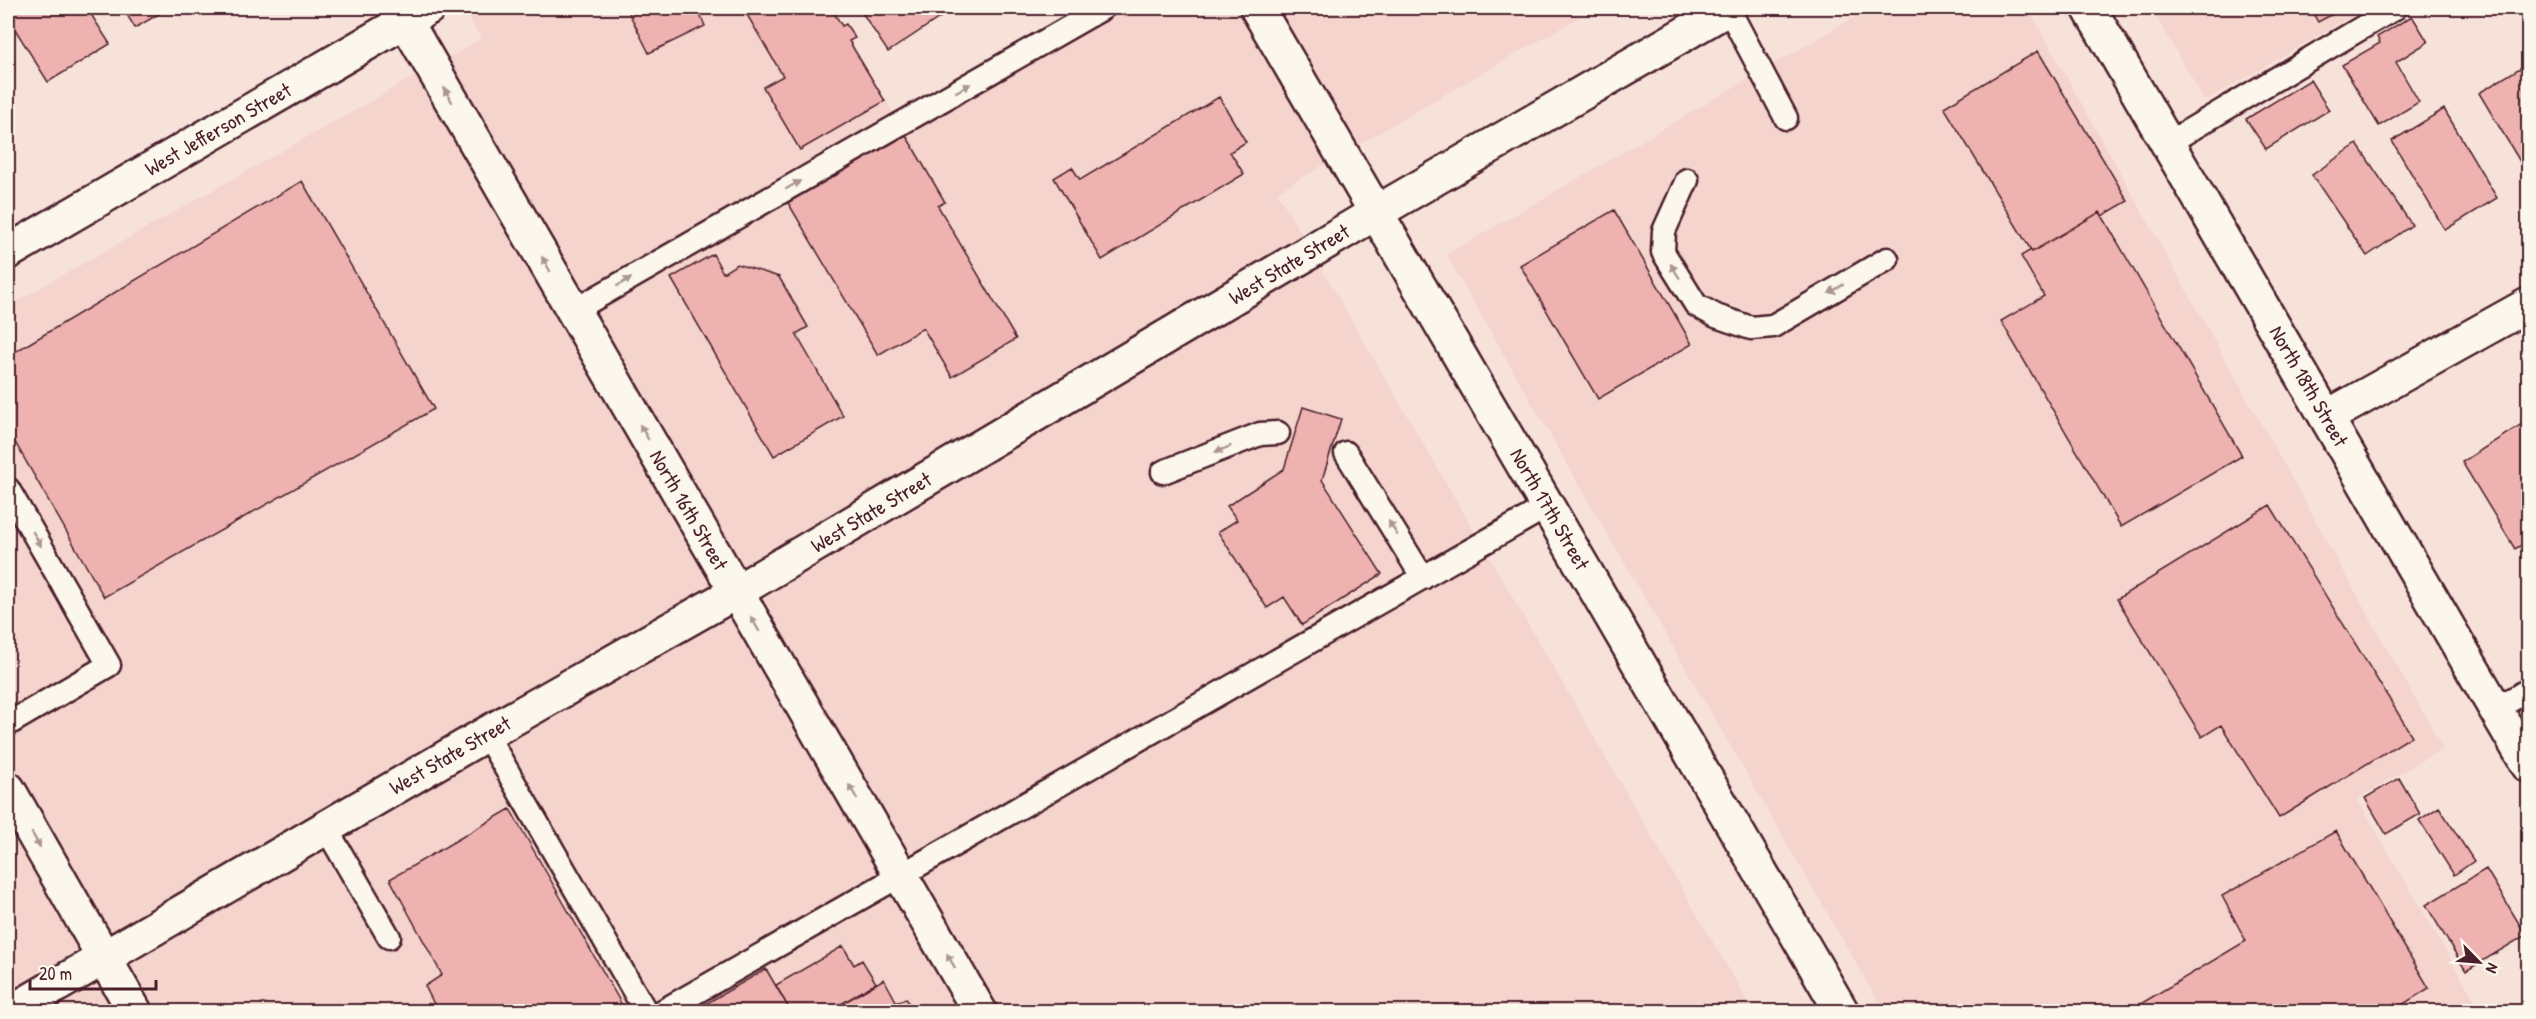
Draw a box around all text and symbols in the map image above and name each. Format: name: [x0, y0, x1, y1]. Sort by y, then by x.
street label: West Jefferson Street: [139, 75, 297, 183]
one-way arrow: [954, 83, 971, 93]
one-way arrow: [443, 86, 453, 103]
one-way arrow: [785, 180, 802, 190]
street label: West State Street: [1223, 216, 1355, 311]
one-way arrow: [541, 255, 551, 272]
one-way arrow: [1670, 263, 1681, 279]
one-way arrow: [616, 277, 633, 287]
one-way arrow: [1828, 283, 1844, 294]
street label: North 18th Street: [2263, 320, 2356, 452]
one-way arrow: [638, 424, 649, 440]
street label: North 17th Street: [1503, 443, 1597, 576]
one-way arrow: [1214, 444, 1232, 454]
street label: North 16th Street: [643, 445, 736, 576]
street label: West State Street: [805, 464, 937, 559]
one-way arrow: [1387, 520, 1398, 536]
one-way arrow: [31, 531, 42, 547]
one-way arrow: [749, 616, 760, 632]
street label: West State Street: [384, 708, 517, 802]
one-way arrow: [848, 783, 858, 800]
one-way arrow: [31, 832, 42, 848]
north arrow: [2449, 932, 2509, 992]
one-way arrow: [946, 952, 956, 969]
scale bar: [30, 953, 156, 991]
text: N: [2481, 960, 2504, 977]
text: 20 m: [39, 961, 72, 986]

